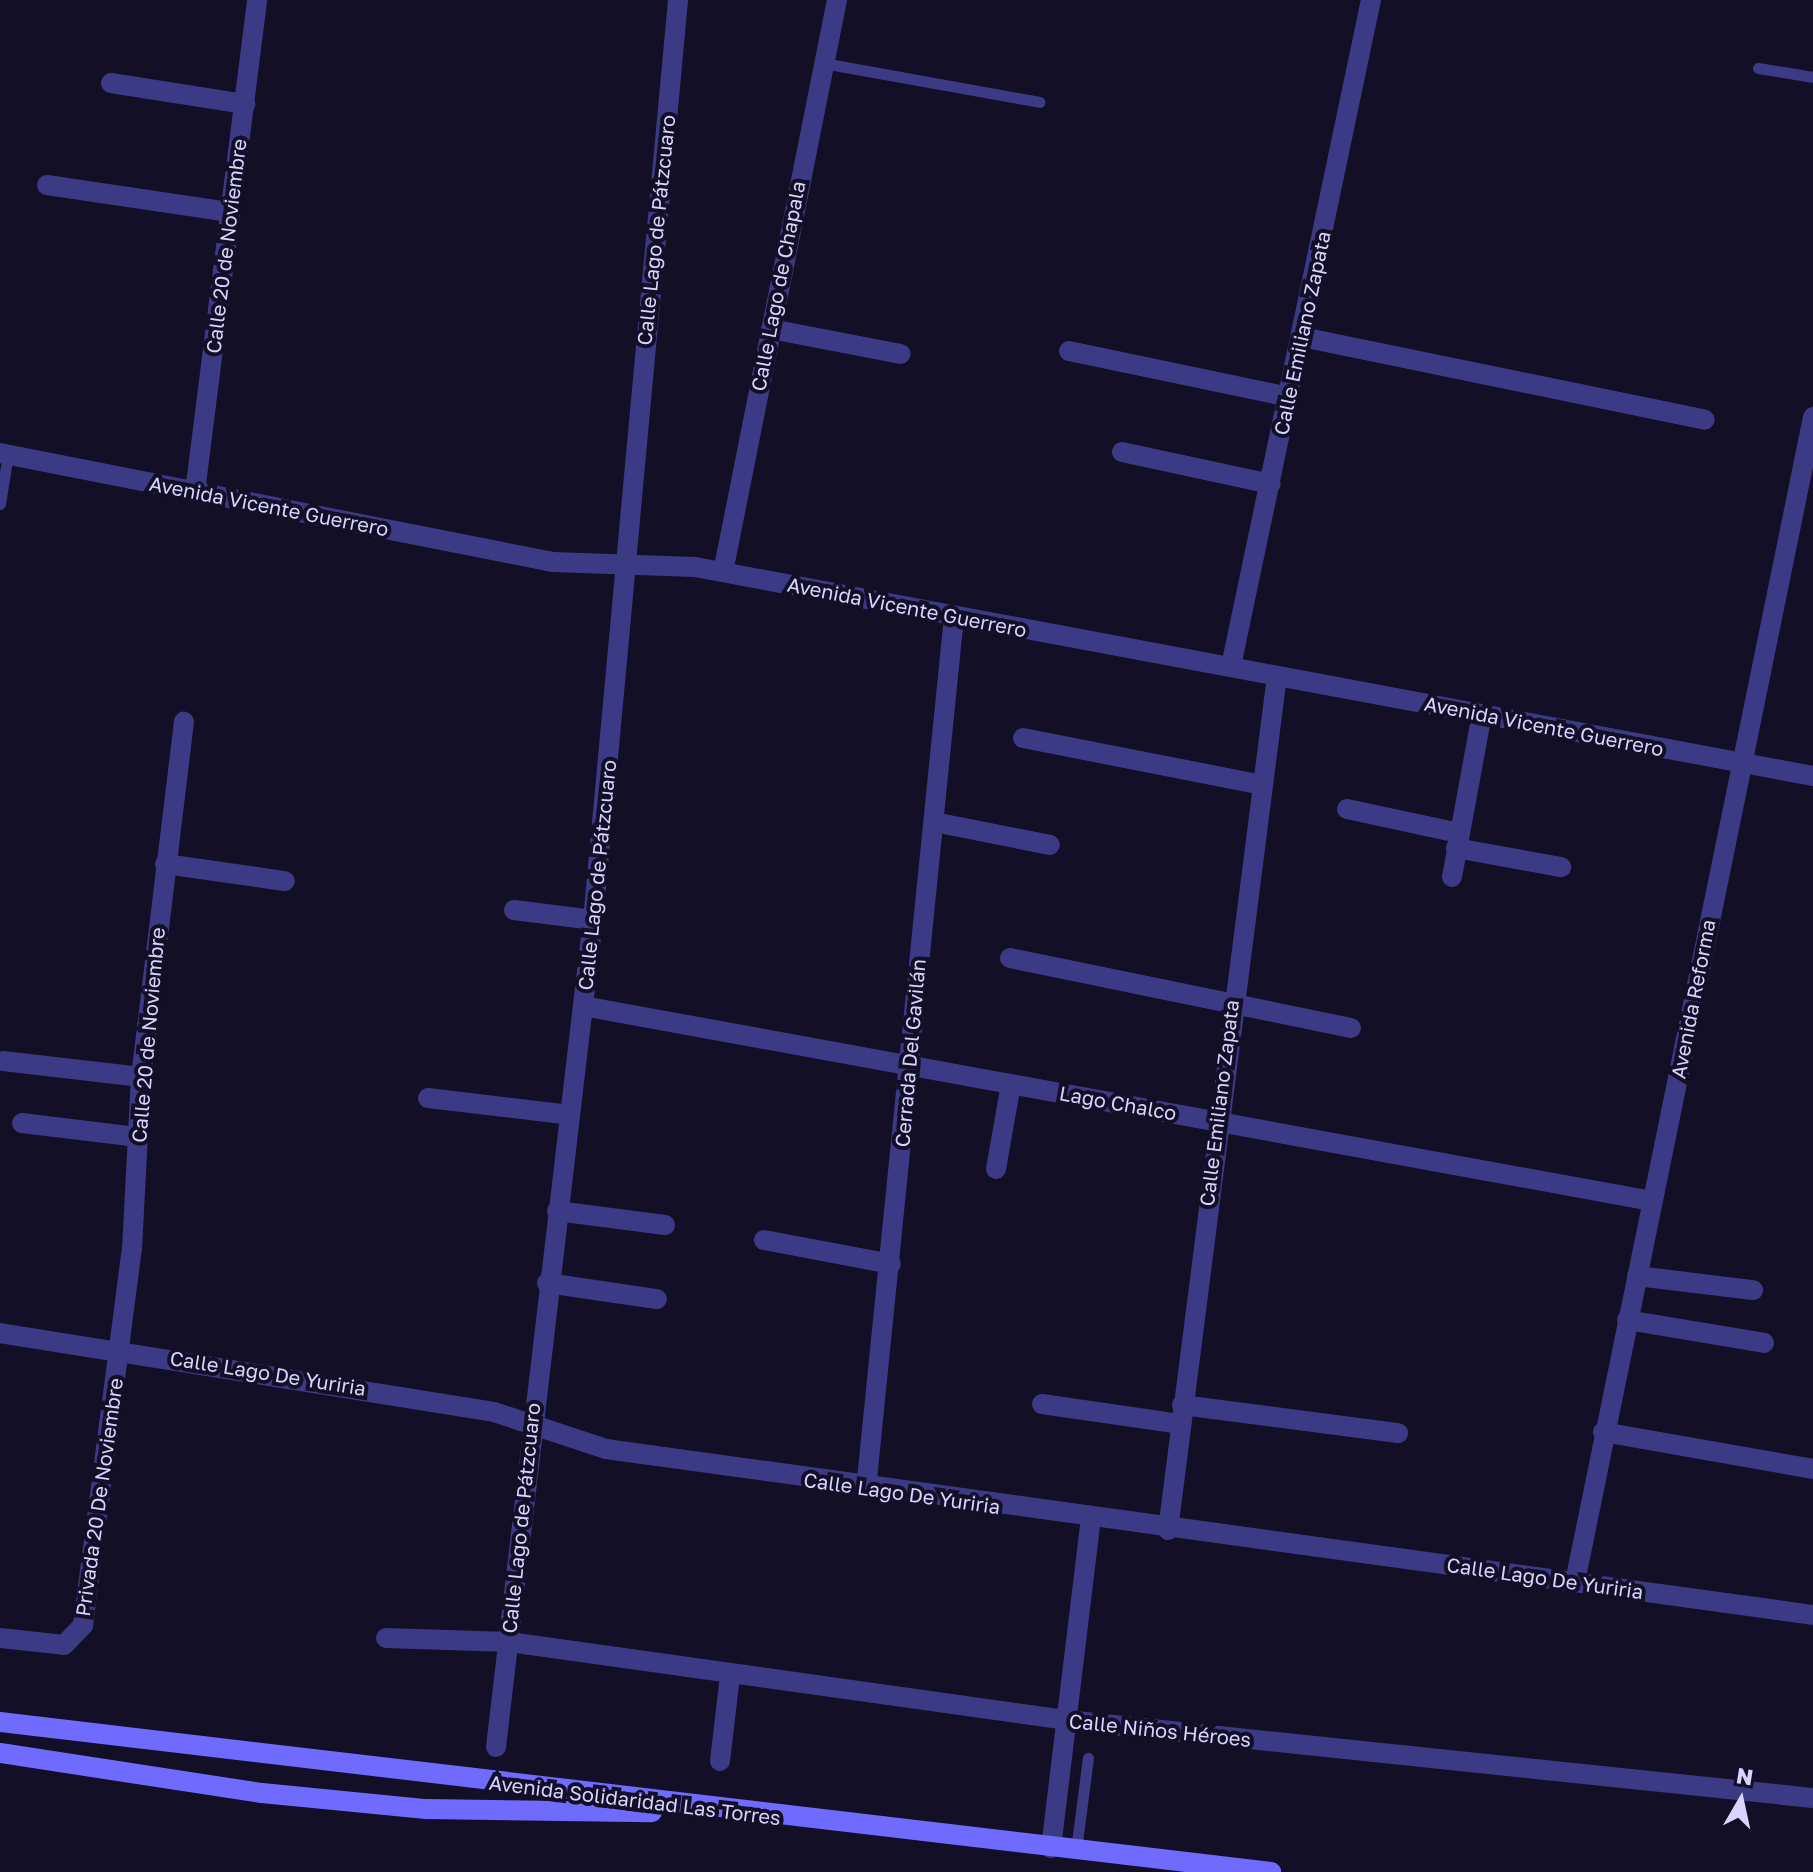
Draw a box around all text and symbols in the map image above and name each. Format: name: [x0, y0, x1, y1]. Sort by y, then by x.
street label: Calle Lago de Pátzcuaro: [632, 114, 680, 346]
street label: Calle 20 de Noviembre: [201, 137, 251, 355]
street label: Calle Lago de Chapala: [746, 179, 810, 393]
street label: Calle Emiliano Zapata: [1269, 229, 1335, 437]
street label: Avenida Vicente Guerrero: [147, 471, 391, 541]
street label: Avenida Vicente Guerrero: [785, 572, 1029, 642]
street label: Avenida Vicente Guerrero: [1422, 691, 1666, 761]
street label: Calle Lago de Pátzcuaro: [573, 759, 621, 991]
street label: Avenida Reforma: [1666, 917, 1720, 1081]
street label: Calle 20 de Noviembre: [127, 926, 169, 1144]
street label: Cerrada Del Gavilán: [890, 958, 930, 1148]
street label: Calle Emiliano Zapata: [1194, 998, 1244, 1208]
street label: Lago Chalco: [1058, 1081, 1178, 1125]
street label: Calle Lago De Yuriria: [168, 1346, 368, 1400]
street label: Privada 20 De Noviembre: [70, 1376, 128, 1618]
street label: Calle Lago de Pátzcuaro: [497, 1402, 545, 1634]
street label: Calle Lago De Yuriria: [802, 1467, 1002, 1519]
street label: Calle Lago De Yuriria: [1445, 1552, 1645, 1604]
street label: Calle Niños Héroes: [1068, 1708, 1252, 1752]
north arrow: [1701, 1760, 1781, 1840]
text: N: [1734, 1761, 1755, 1790]
street label: Avenida Solidaridad Las Torres: [488, 1770, 782, 1830]

